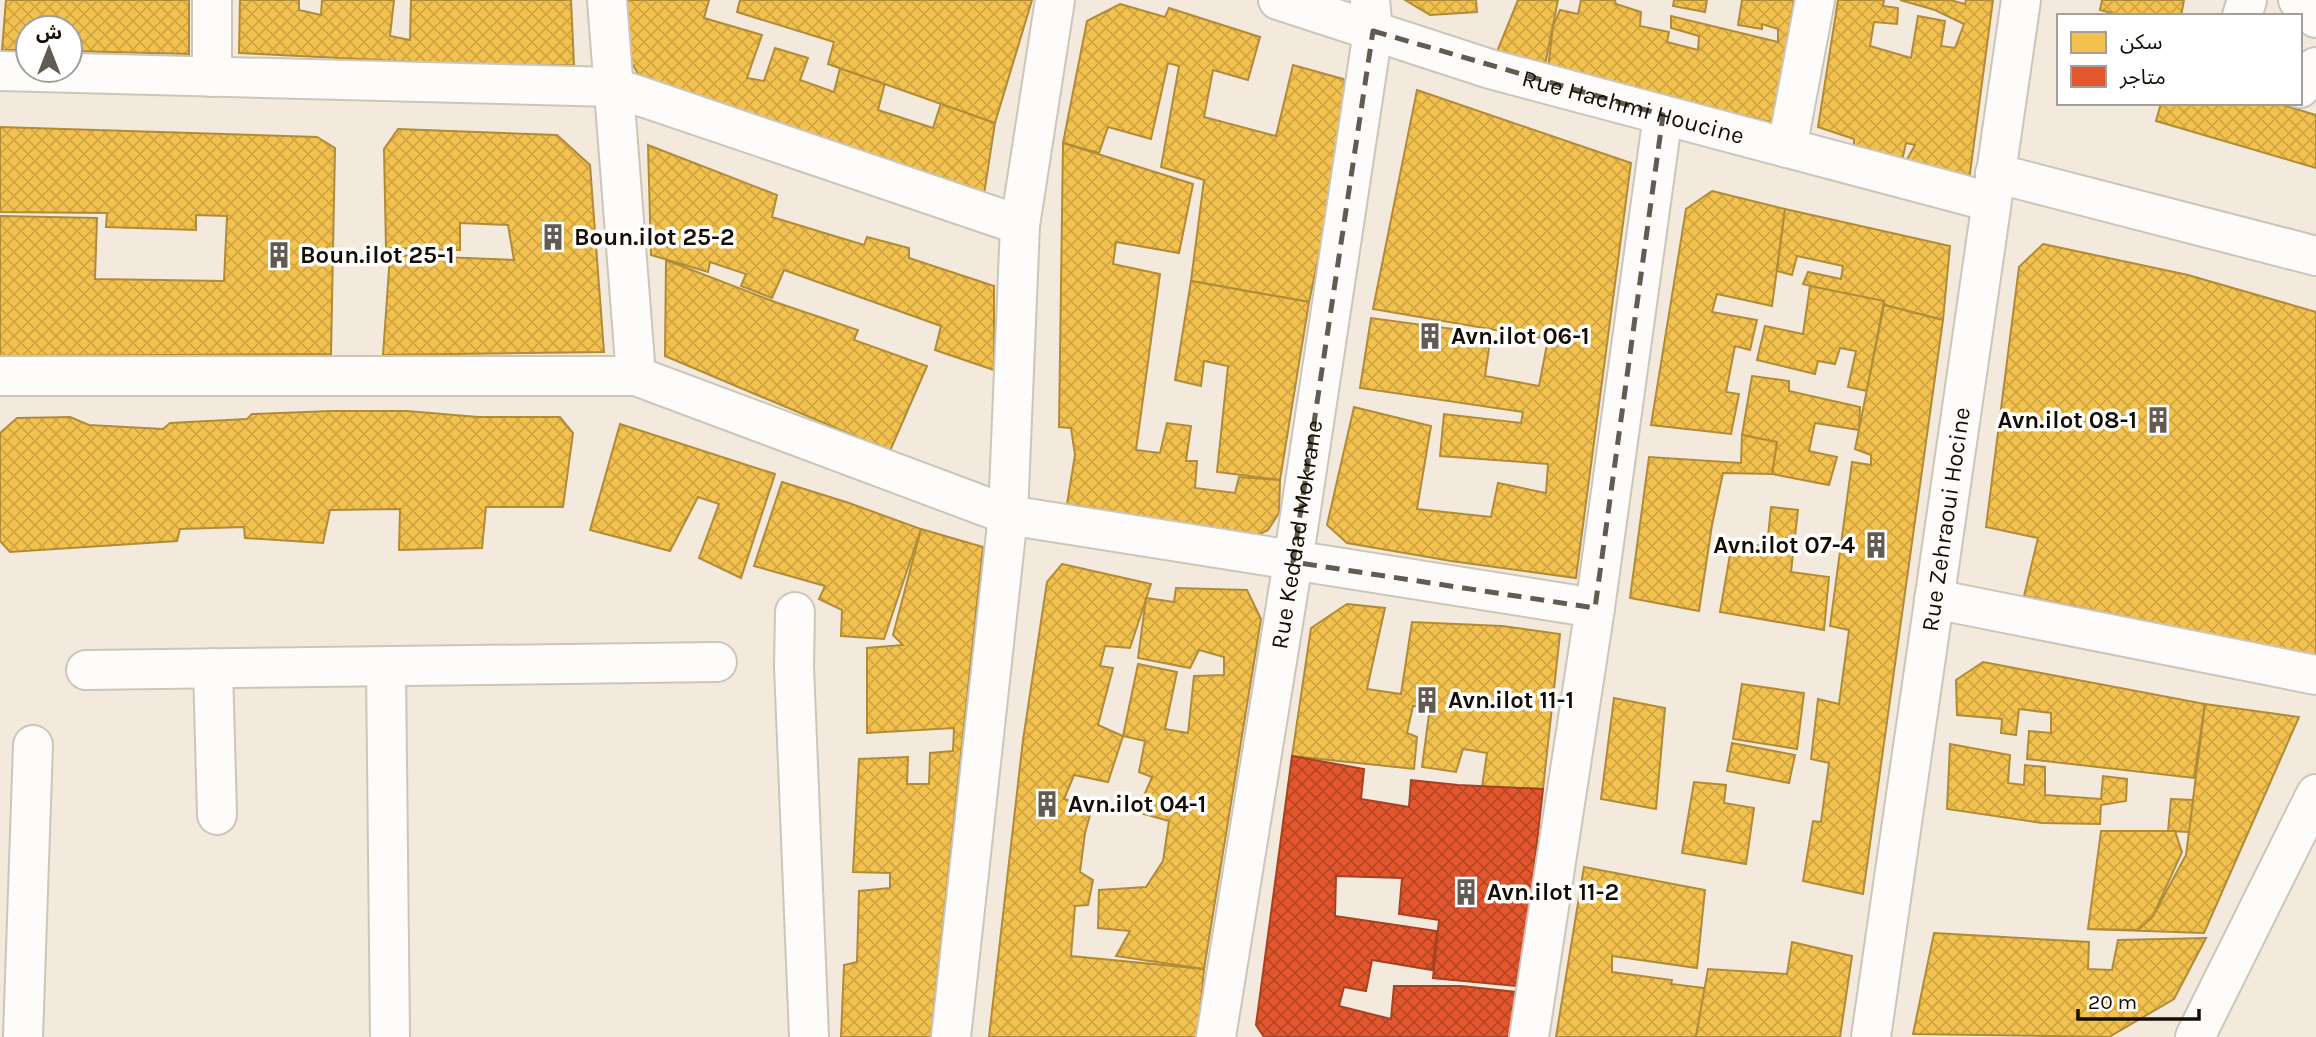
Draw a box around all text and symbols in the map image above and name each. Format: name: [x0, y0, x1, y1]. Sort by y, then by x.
north arrow: [14, 14, 84, 84]
legend: [2057, 14, 2302, 105]
text: ش: [36, 22, 62, 44]
text: سكن: [2120, 30, 2162, 54]
street label: Rue Hachmi Houcine: [1519, 64, 1747, 150]
text: متاجر: [2119, 65, 2166, 89]
building icon: Boun.ilot 25-2: [538, 222, 568, 252]
place label: Boun.ilot 25-2: [574, 223, 735, 251]
building icon: Boun.ilot 25-1: [264, 240, 294, 270]
place label: Boun.ilot 25-1: [300, 241, 455, 269]
building icon: Avn.ilot 06-1: [1415, 321, 1445, 351]
place label: Avn.ilot 06-1: [1451, 322, 1590, 350]
street label: Rue Zehraoui Hocine: [1916, 405, 1976, 633]
building icon: Avn.ilot 08-1: [2143, 405, 2173, 435]
place label: Avn.ilot 08-1: [1997, 406, 2137, 434]
street label: Rue Keddad Mokrane: [1265, 418, 1328, 651]
building icon: Avn.ilot 07-4: [1861, 530, 1891, 560]
place label: Avn.ilot 07-4: [1713, 531, 1855, 559]
building icon: Avn.ilot 11-1: [1412, 685, 1442, 715]
place label: Avn.ilot 11-1: [1448, 686, 1574, 714]
building icon: Avn.ilot 04-1: [1032, 789, 1062, 819]
place label: Avn.ilot 04-1: [1068, 790, 1206, 818]
building icon: Avn.ilot 11-2: [1451, 877, 1481, 907]
place label: Avn.ilot 11-2: [1487, 878, 1619, 906]
scale bar: [2078, 978, 2199, 1022]
text: 20 m: [2088, 990, 2137, 1014]

